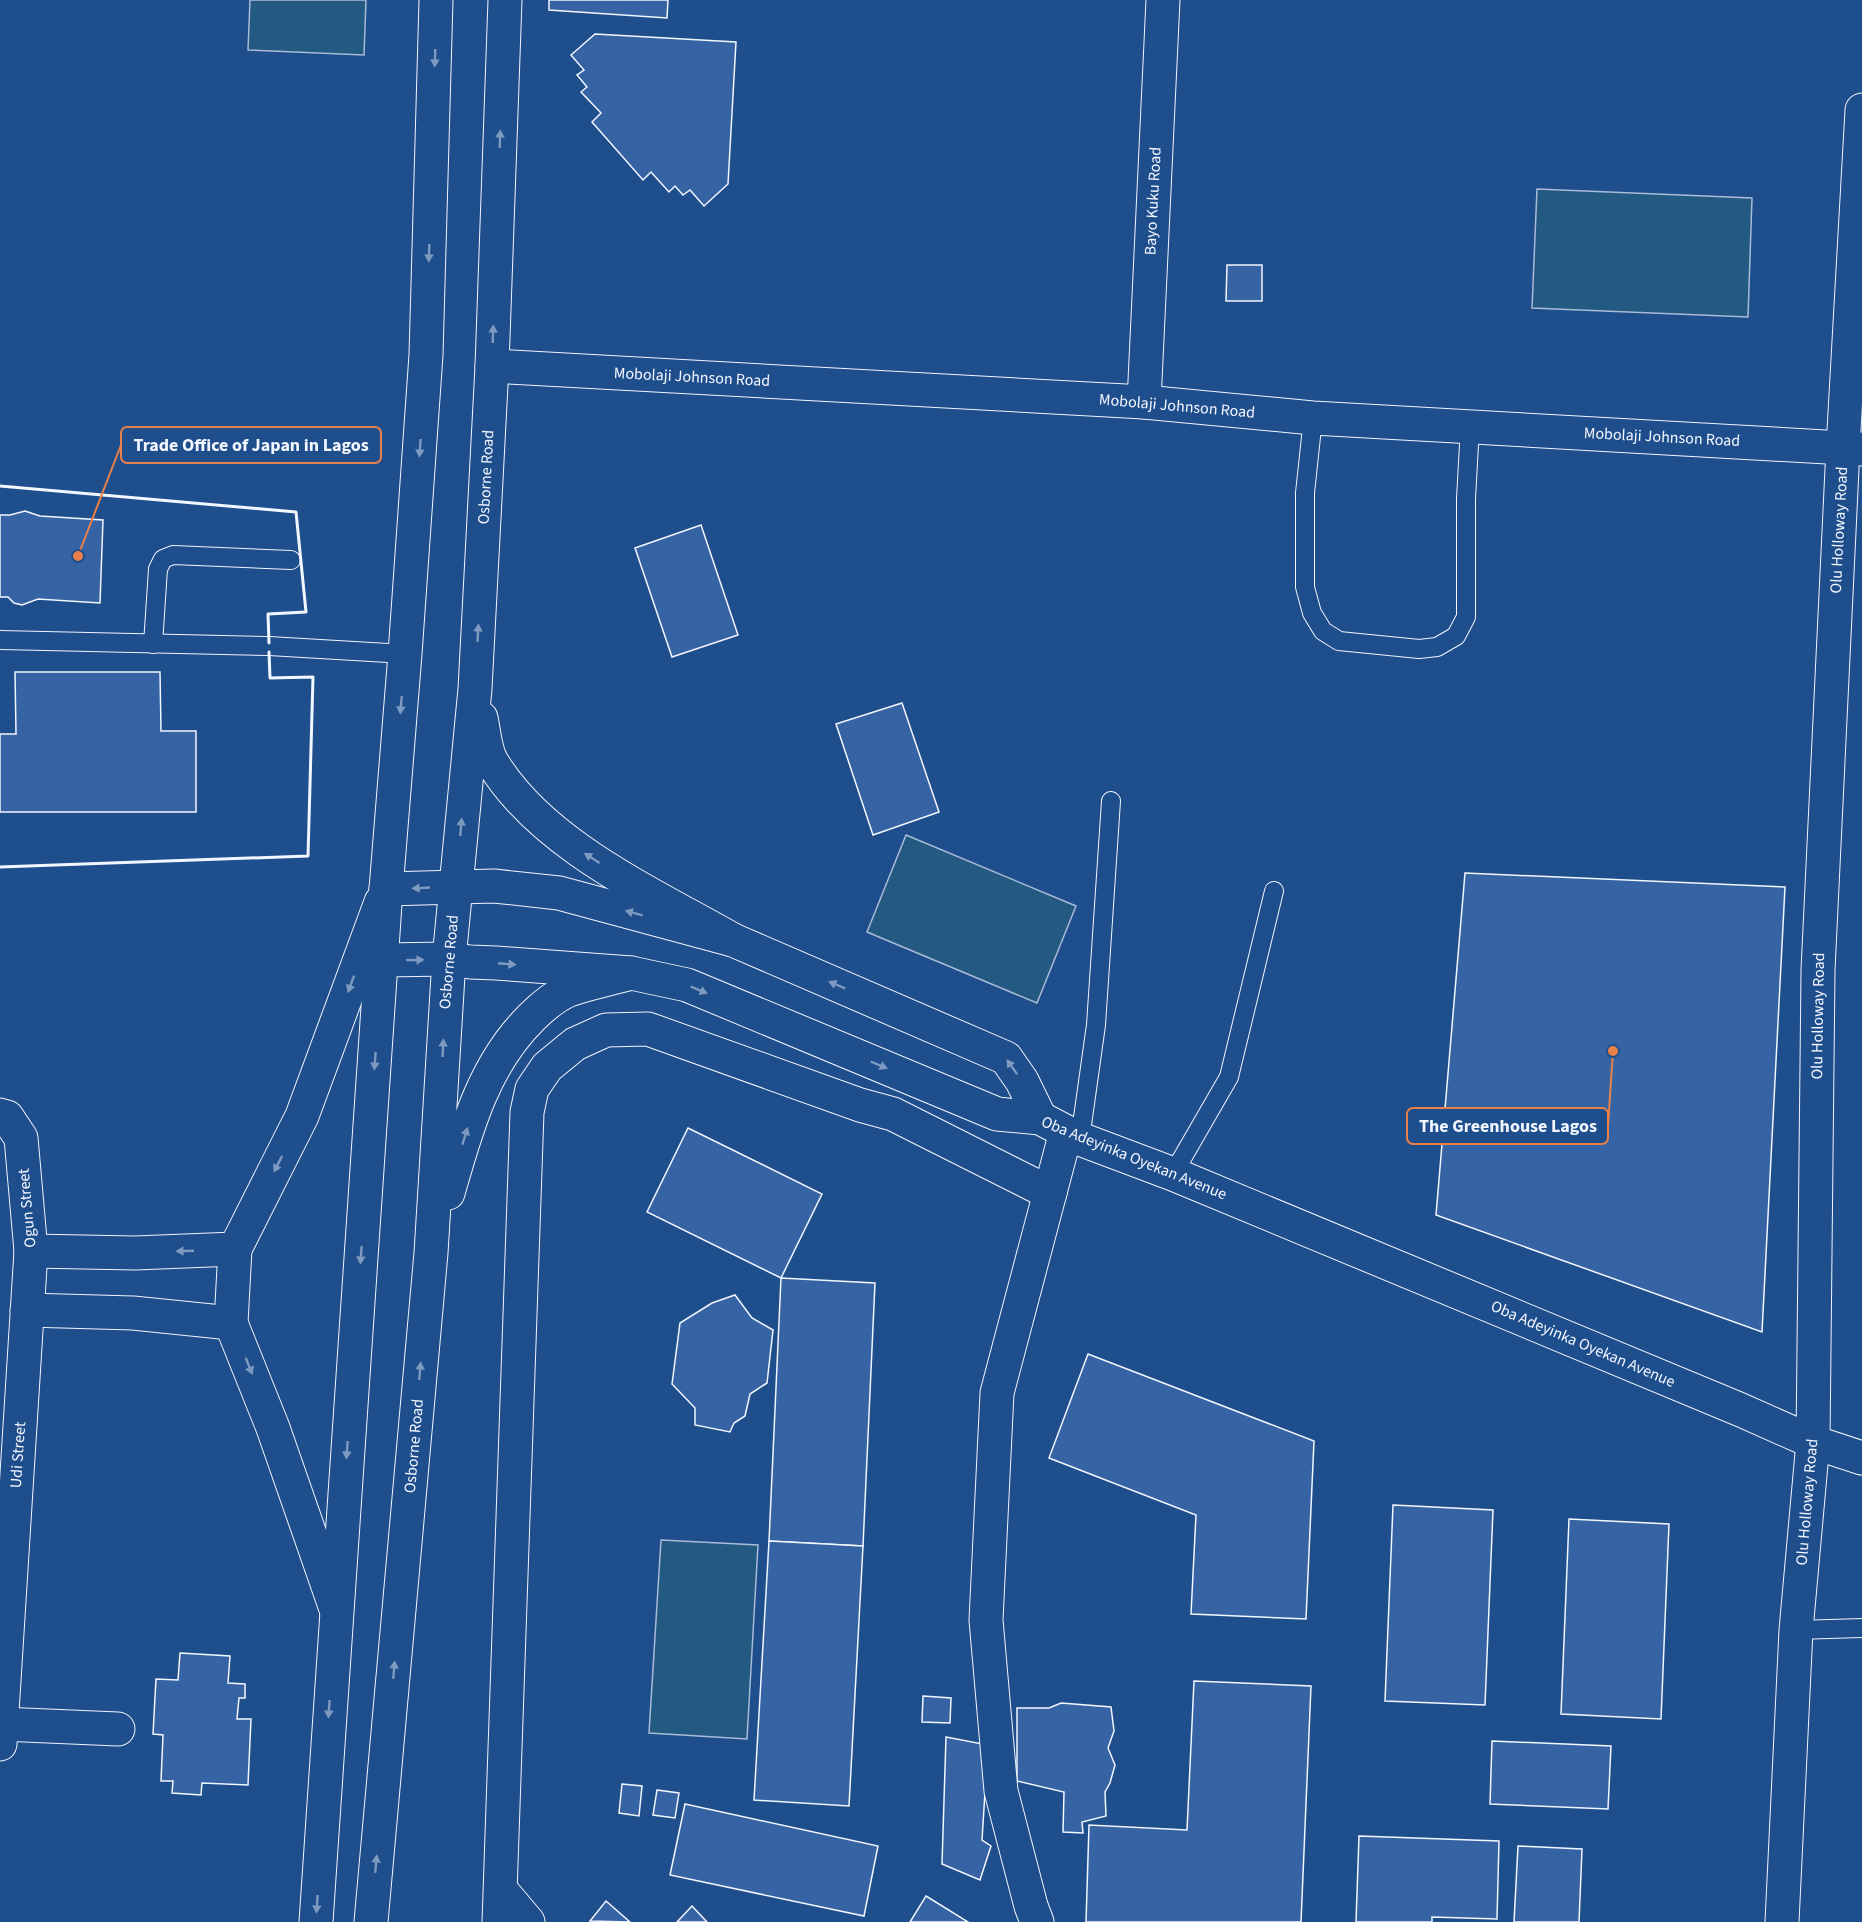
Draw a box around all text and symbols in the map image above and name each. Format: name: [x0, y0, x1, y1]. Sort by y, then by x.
one-way arrow: [430, 49, 439, 68]
one-way arrow: [495, 129, 505, 148]
street label: Bayo Kuku Road: [1139, 146, 1167, 256]
one-way arrow: [424, 244, 434, 263]
one-way arrow: [489, 324, 498, 343]
street label: Mobolaji Johnson Road: [613, 362, 771, 392]
street label: Mobolaji Johnson Road: [1098, 388, 1256, 424]
street label: Mobolaji Johnson Road: [1583, 422, 1741, 452]
callout: Trade Office of Japan in Lagos: [121, 427, 381, 463]
street label: Osborne Road: [473, 429, 499, 525]
text: Trade Office of Japan in Lagos: [133, 433, 369, 458]
one-way arrow: [415, 439, 424, 458]
street label: Olu Holloway Road: [1825, 466, 1853, 594]
one-way arrow: [473, 624, 482, 643]
one-way arrow: [396, 696, 406, 715]
one-way arrow: [456, 818, 466, 837]
one-way arrow: [584, 853, 600, 864]
one-way arrow: [412, 883, 431, 892]
one-way arrow: [625, 908, 643, 918]
street label: Osborne Road: [434, 914, 464, 1010]
street label: Olu Holloway Road: [1806, 952, 1830, 1080]
one-way arrow: [406, 955, 425, 964]
one-way arrow: [497, 959, 516, 968]
one-way arrow: [346, 975, 356, 993]
one-way arrow: [828, 980, 846, 989]
one-way arrow: [690, 986, 708, 995]
one-way arrow: [439, 1038, 448, 1057]
one-way arrow: [370, 1051, 380, 1070]
one-way arrow: [1006, 1059, 1018, 1075]
one-way arrow: [870, 1061, 888, 1070]
callout: The Greenhouse Lagos: [1407, 1108, 1608, 1144]
street label: Oba Adeyinka Oyekan Avenue: [1038, 1111, 1230, 1205]
text: The Greenhouse Lagos: [1419, 1114, 1597, 1139]
one-way arrow: [461, 1127, 470, 1145]
one-way arrow: [273, 1155, 283, 1173]
street label: Ogun Street: [13, 1167, 41, 1249]
one-way arrow: [356, 1246, 366, 1265]
one-way arrow: [175, 1247, 194, 1256]
street label: Oba Adeyinka Oyekan Avenue: [1487, 1295, 1679, 1393]
one-way arrow: [244, 1358, 254, 1376]
one-way arrow: [416, 1361, 425, 1380]
street label: Osborne Road: [399, 1398, 429, 1494]
street label: Udi Street: [5, 1421, 31, 1489]
street label: Olu Holloway Road: [1791, 1438, 1823, 1566]
one-way arrow: [342, 1440, 352, 1459]
one-way arrow: [389, 1660, 399, 1679]
one-way arrow: [325, 1700, 334, 1719]
one-way arrow: [371, 1854, 381, 1873]
one-way arrow: [312, 1894, 322, 1913]

